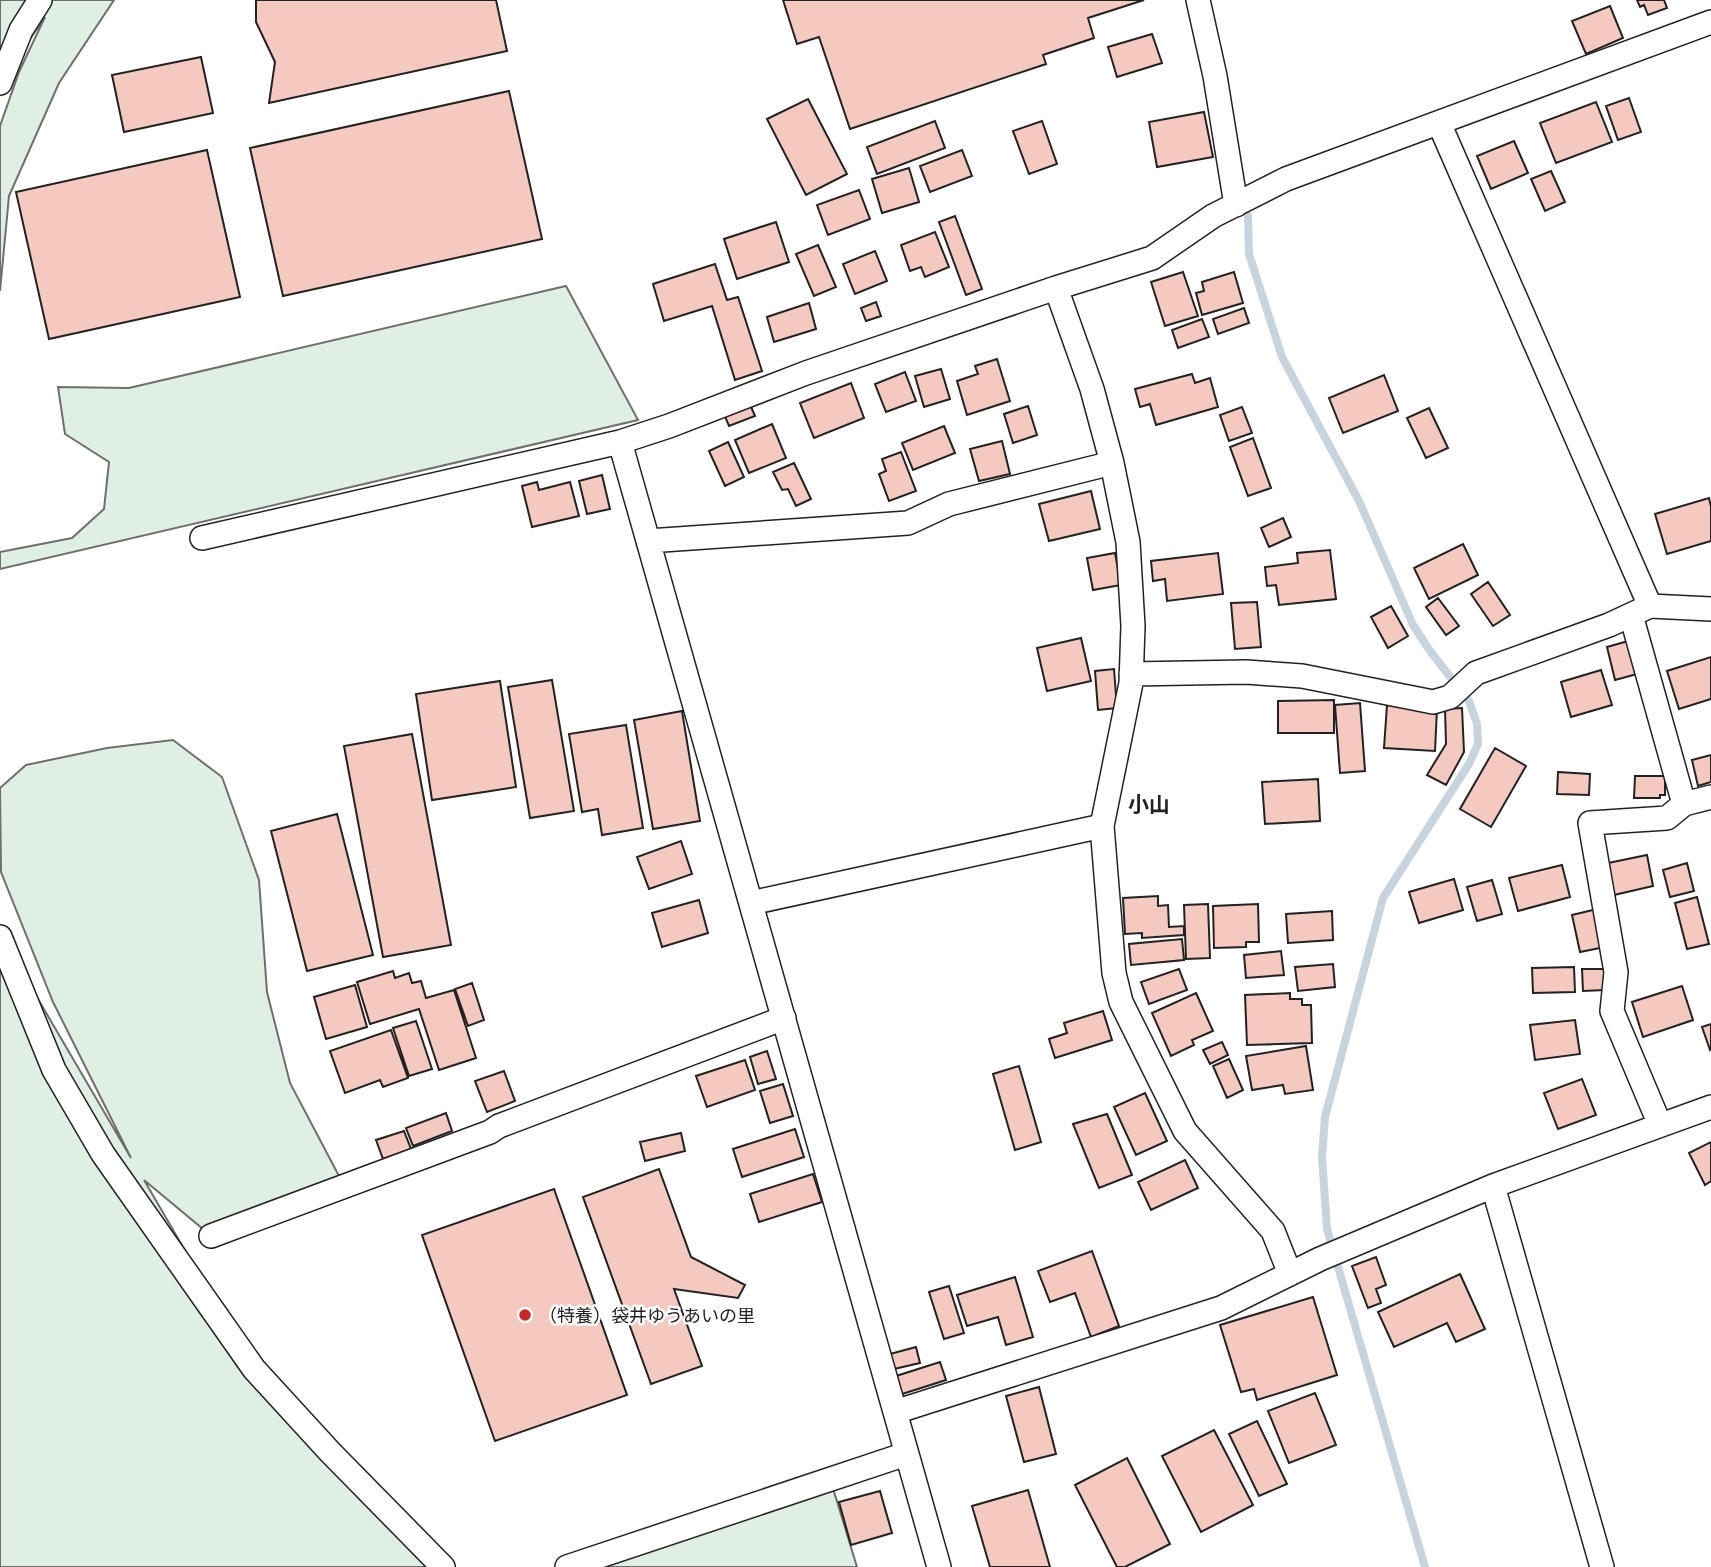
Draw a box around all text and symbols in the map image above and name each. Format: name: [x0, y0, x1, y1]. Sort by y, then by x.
district label: 小山: [1128, 793, 1170, 817]
place label: （特養）袋井ゆうあいの里: [539, 1305, 755, 1326]
marker: （特養）袋井ゆうあいの里: [517, 1307, 533, 1323]

